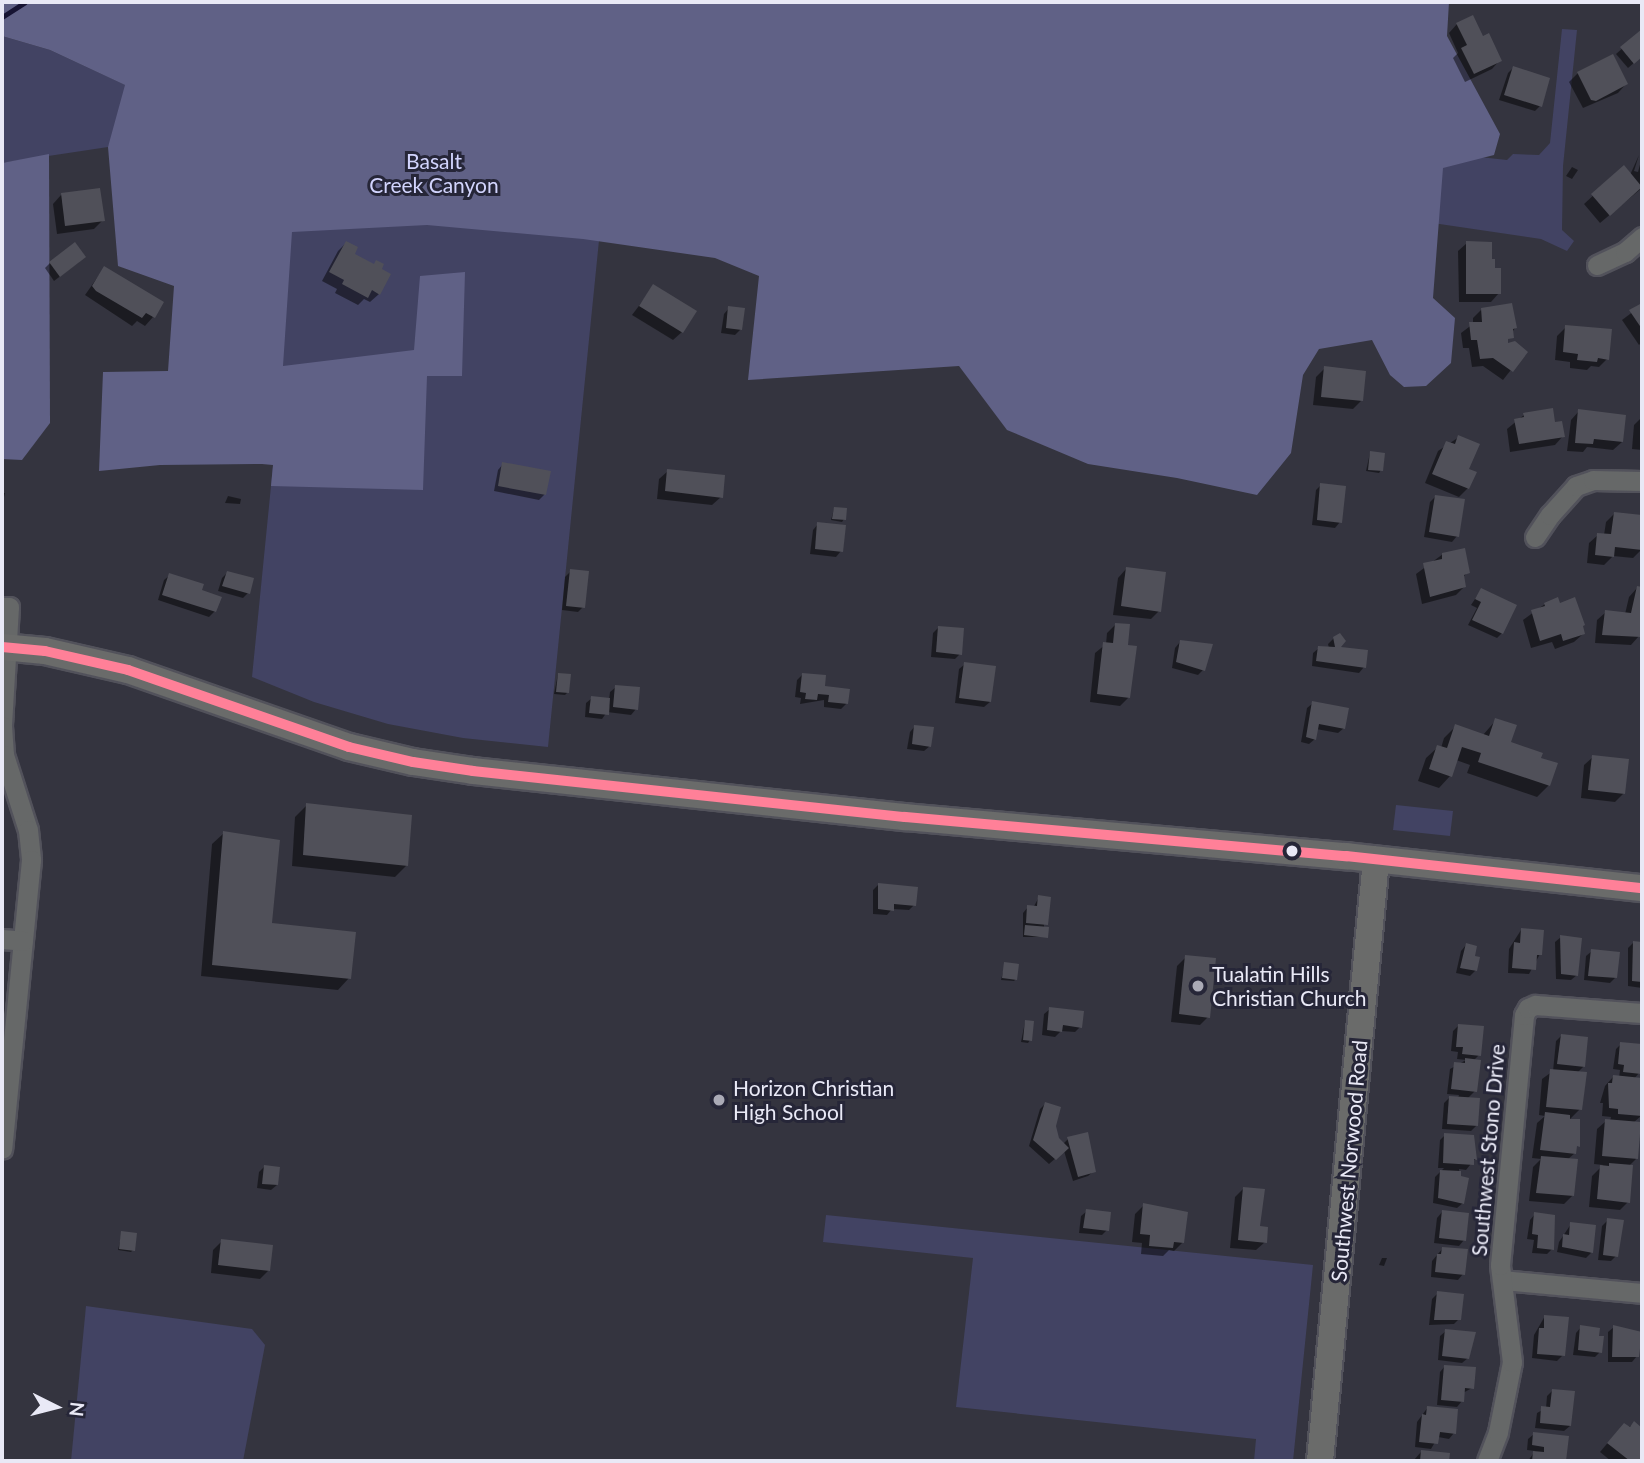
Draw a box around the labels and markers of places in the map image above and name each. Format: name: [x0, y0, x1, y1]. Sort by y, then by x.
unlabelled marker: [1285, 844, 1299, 858]
place label: Tualatin Hills Christian Church: [1212, 961, 1366, 1011]
marker: Tualatin Hills Christian Church: [1190, 978, 1206, 994]
place label: Horizon Christian High School: [733, 1075, 894, 1125]
marker: Horizon Christian High School: [711, 1092, 727, 1108]

